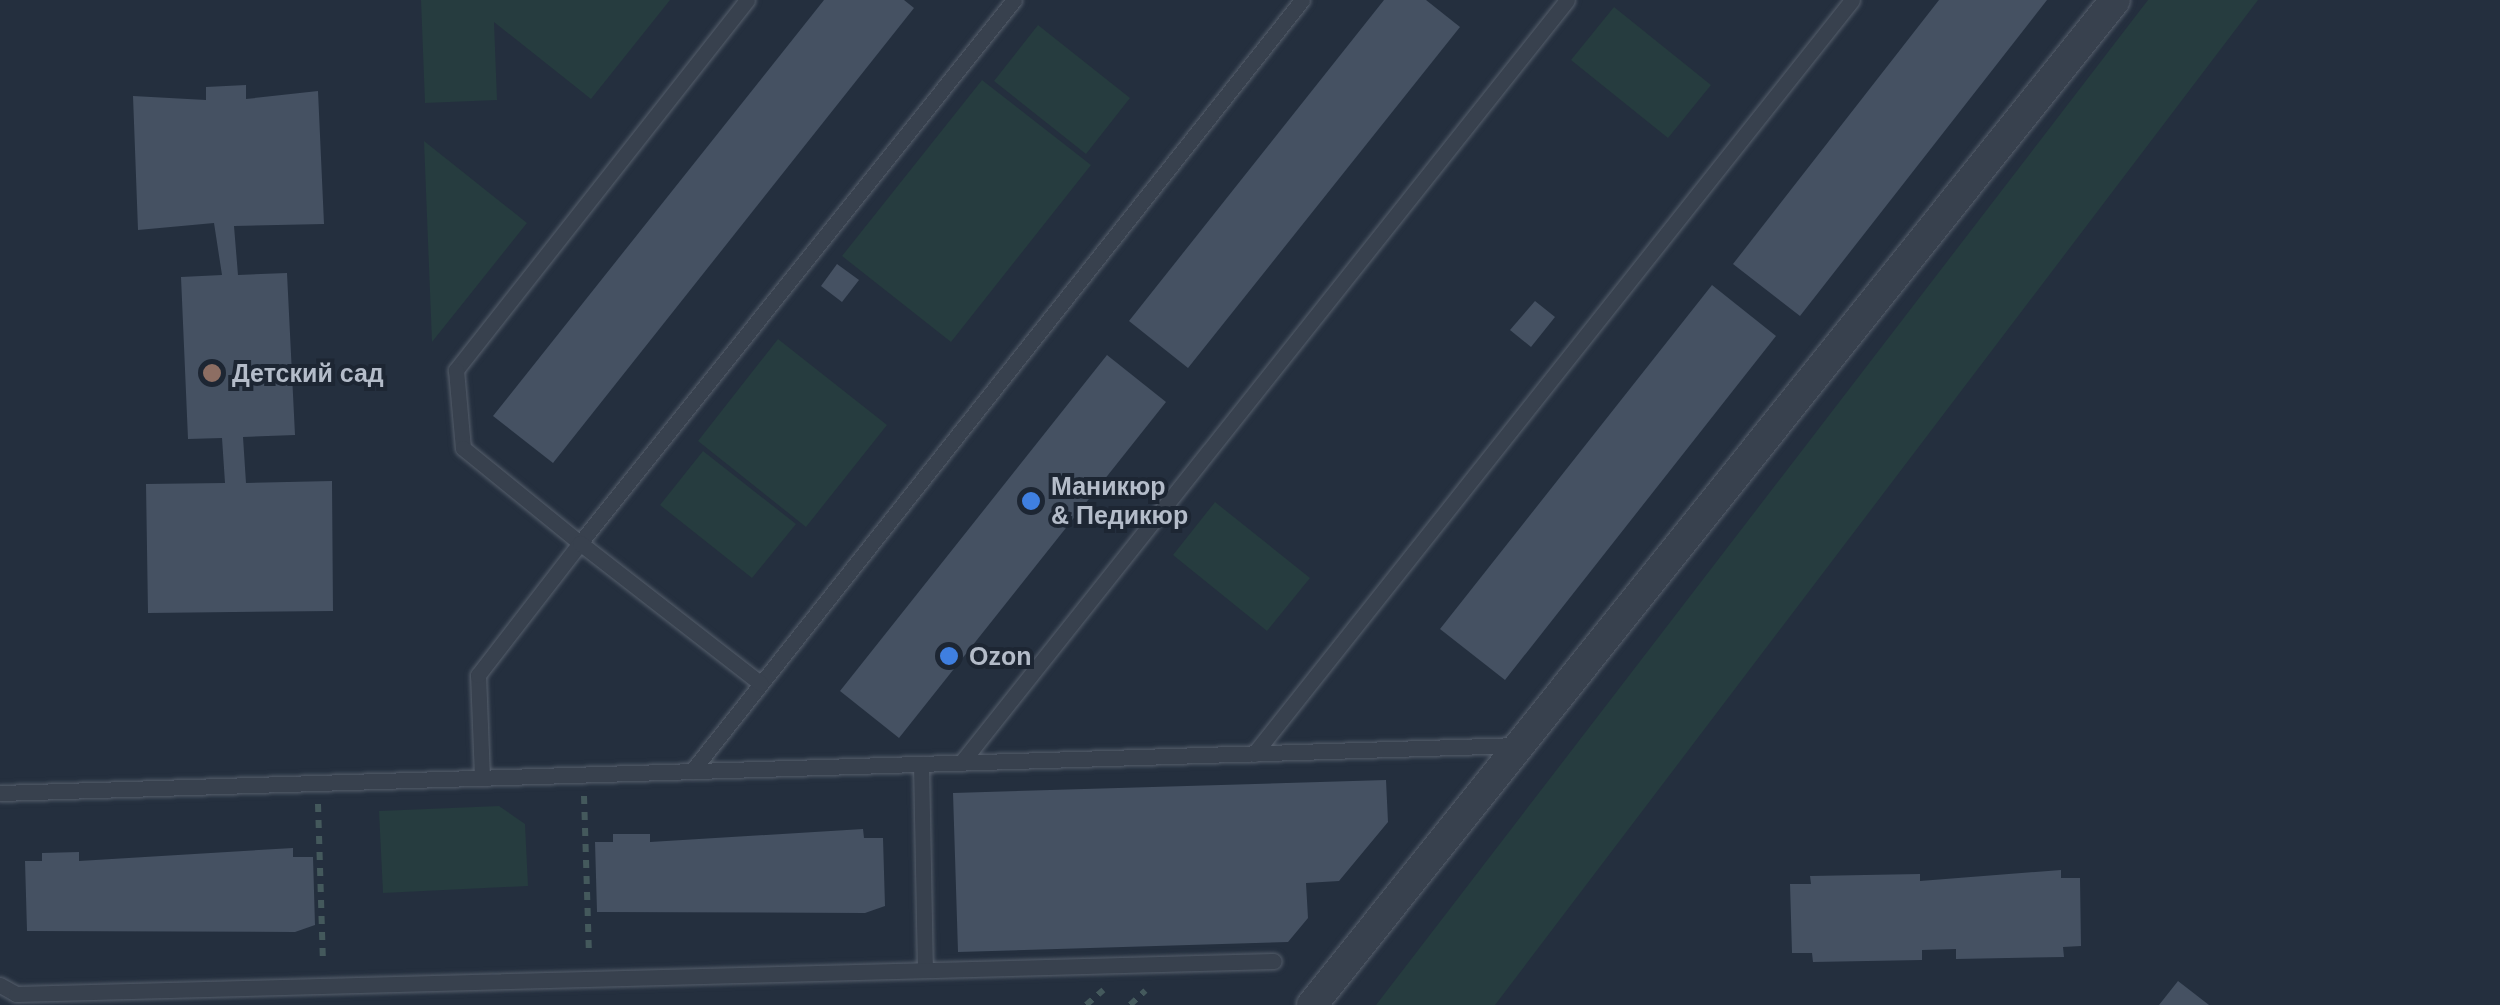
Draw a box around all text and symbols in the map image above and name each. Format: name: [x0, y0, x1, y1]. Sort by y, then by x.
place label: Детский сад: [232, 358, 384, 388]
marker: Детский сад: [201, 362, 223, 384]
place label: Маникюр & Педикюр: [1051, 472, 1188, 531]
marker: Маникюр & Педикюр: [1020, 490, 1042, 512]
place label: Ozon: [969, 641, 1031, 671]
marker: Ozon: [938, 645, 960, 667]

